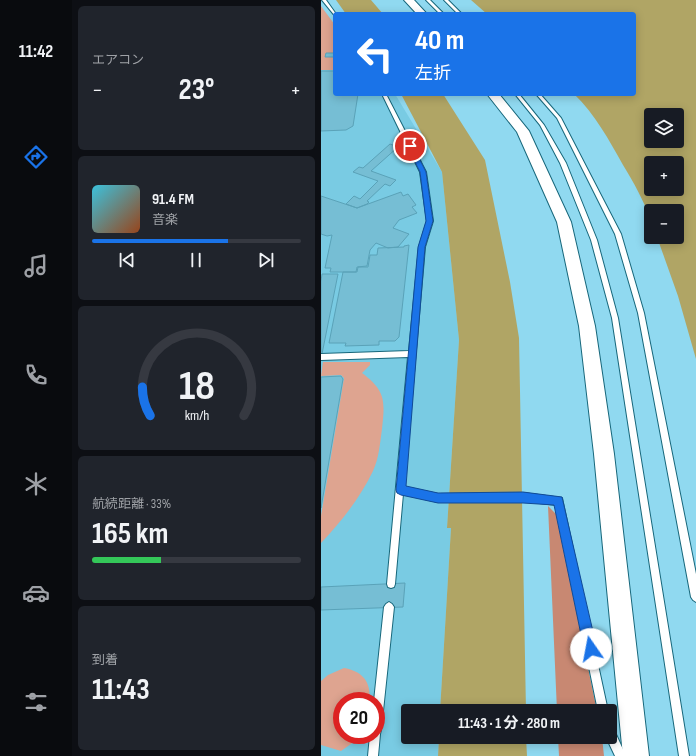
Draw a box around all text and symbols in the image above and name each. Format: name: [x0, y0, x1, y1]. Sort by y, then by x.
text: 40 m: [415, 24, 464, 57]
icon: left: [349, 28, 401, 80]
text: 11:42: [19, 41, 53, 62]
text: エアコン: [92, 52, 144, 68]
text: 左折: [415, 63, 451, 84]
text: 23°: [178, 72, 215, 108]
text: −: [92, 77, 103, 104]
text: +: [290, 77, 301, 104]
map controls: [644, 108, 684, 244]
button: layers: [644, 108, 684, 148]
pin: [393, 129, 427, 163]
icon: arrive: [399, 135, 421, 157]
icon: directions: [22, 143, 50, 171]
button: +: [644, 156, 684, 196]
text: 91.4 FM: [152, 190, 194, 209]
button: −: [644, 204, 684, 244]
text: 音楽: [152, 212, 178, 228]
icon: previous: [116, 249, 138, 271]
icon: pause: [185, 249, 207, 271]
icon: next: [255, 249, 277, 271]
icon: music: [22, 252, 50, 280]
icon: phone: [22, 361, 50, 389]
text: 18: [179, 362, 214, 411]
text: km/h: [184, 407, 209, 424]
icon: climate: [22, 470, 50, 498]
text: 航続距離 · 33%: [92, 496, 171, 512]
text: 165 km: [92, 516, 168, 552]
icon: car: [22, 579, 50, 607]
position arrow: [570, 628, 612, 670]
text: 到着: [92, 652, 118, 668]
text: 11:43: [92, 672, 150, 708]
icon: filters: [22, 688, 50, 716]
speed limit sign: 20: [333, 692, 385, 744]
text: 11:43 · 1 分 · 280 m: [458, 714, 560, 733]

